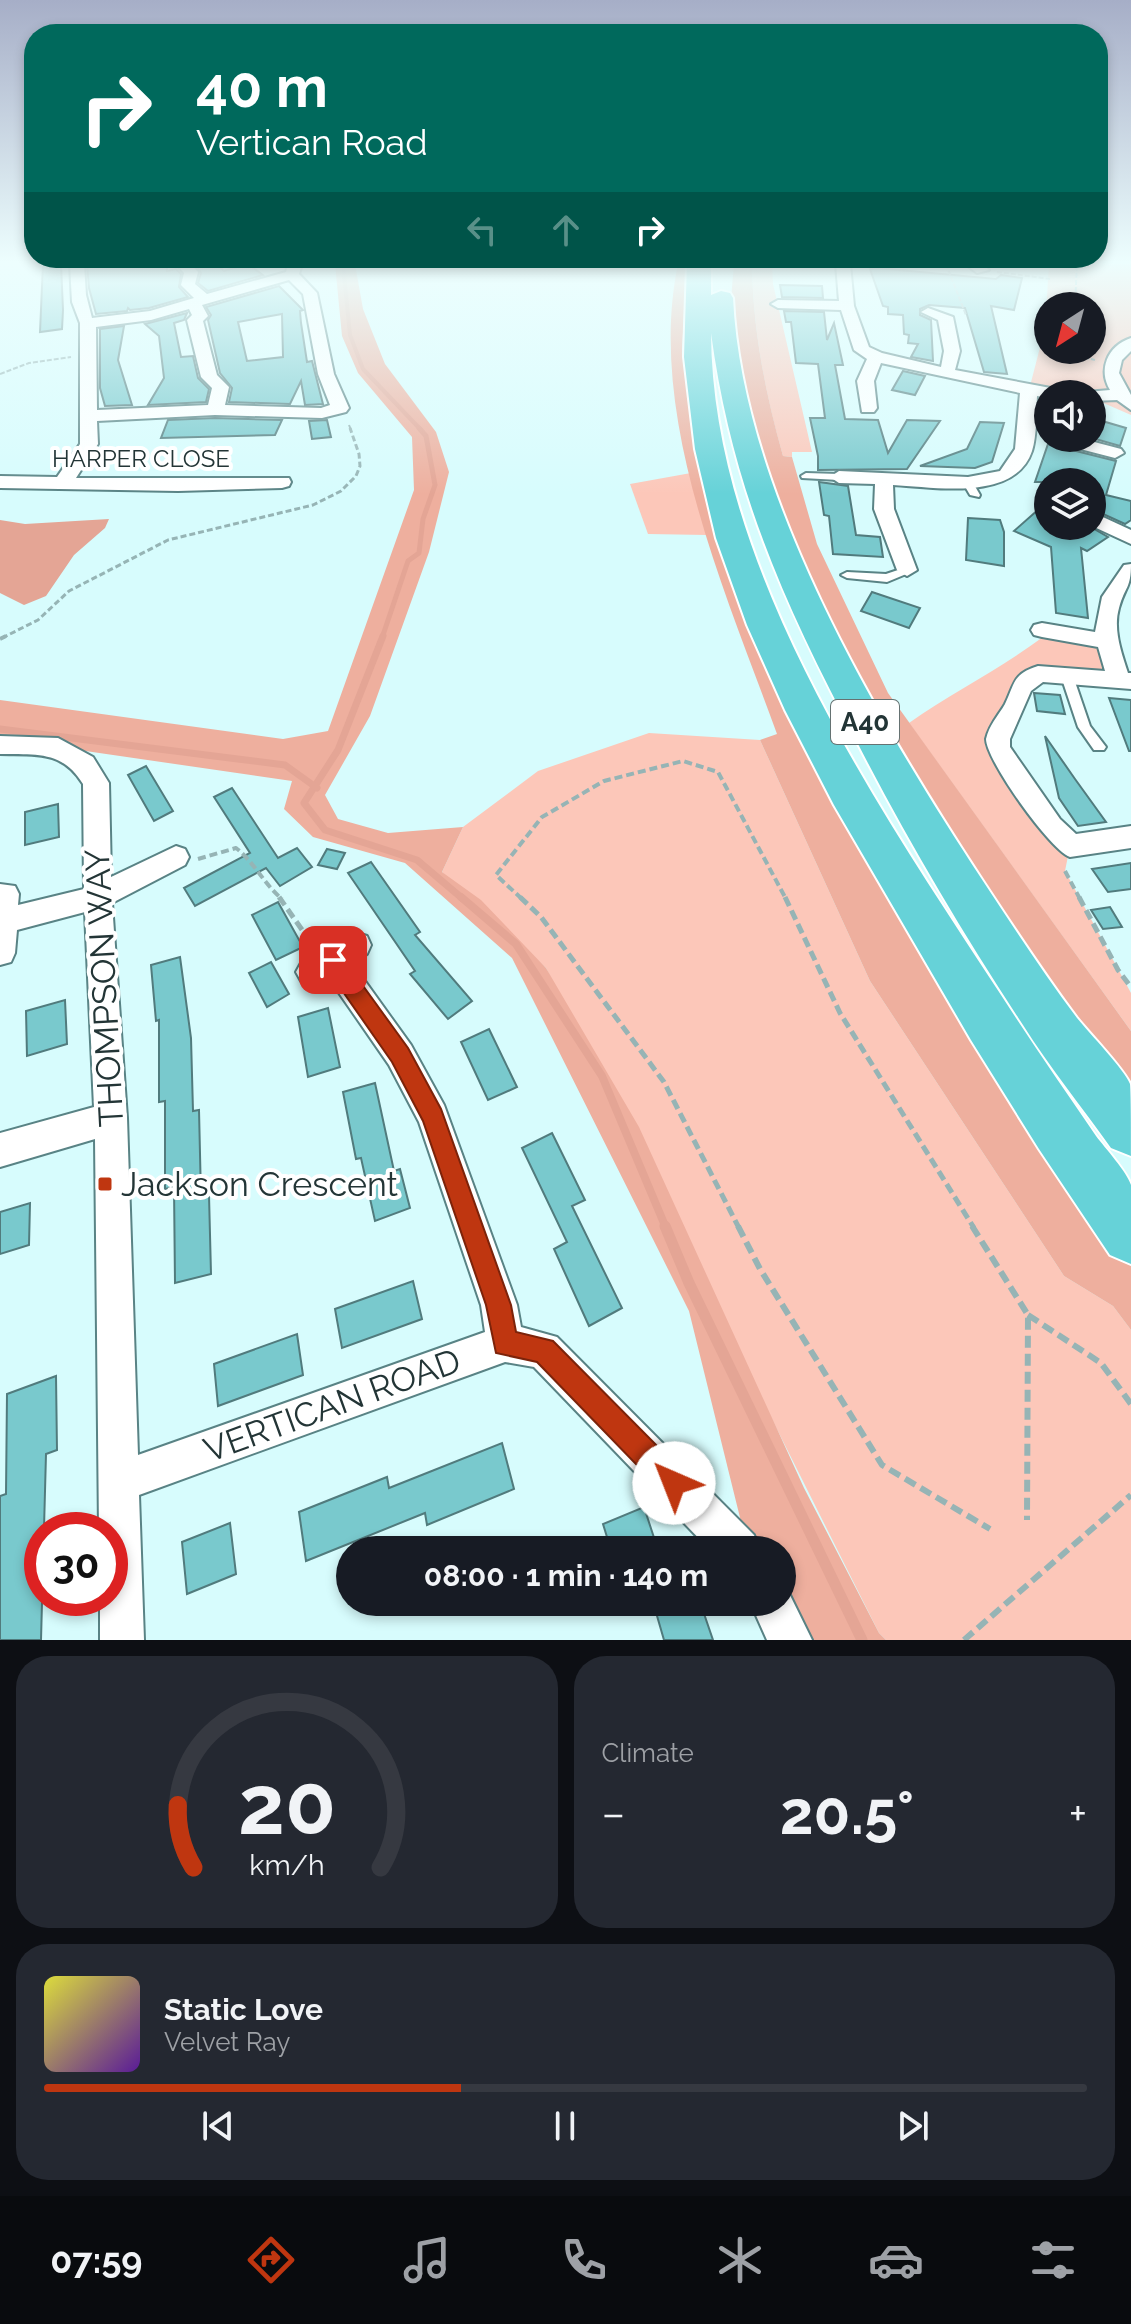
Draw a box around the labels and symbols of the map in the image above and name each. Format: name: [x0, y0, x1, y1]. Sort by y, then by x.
north arrow: [1034, 292, 1106, 364]
street label: HARPER CLOSE: [52, 444, 230, 473]
road number: A40: [831, 700, 899, 744]
street label: THOMPSON WAY: [77, 848, 131, 1128]
pin: [299, 926, 367, 994]
place label: Jackson Crescent: [121, 1164, 399, 1204]
marker: Jackson Crescent: [96, 1175, 114, 1193]
street label: VERTICAN ROAD: [198, 1340, 466, 1470]
position arrow: [632, 1441, 716, 1525]
speed limit sign: 30: [24, 1512, 128, 1616]

